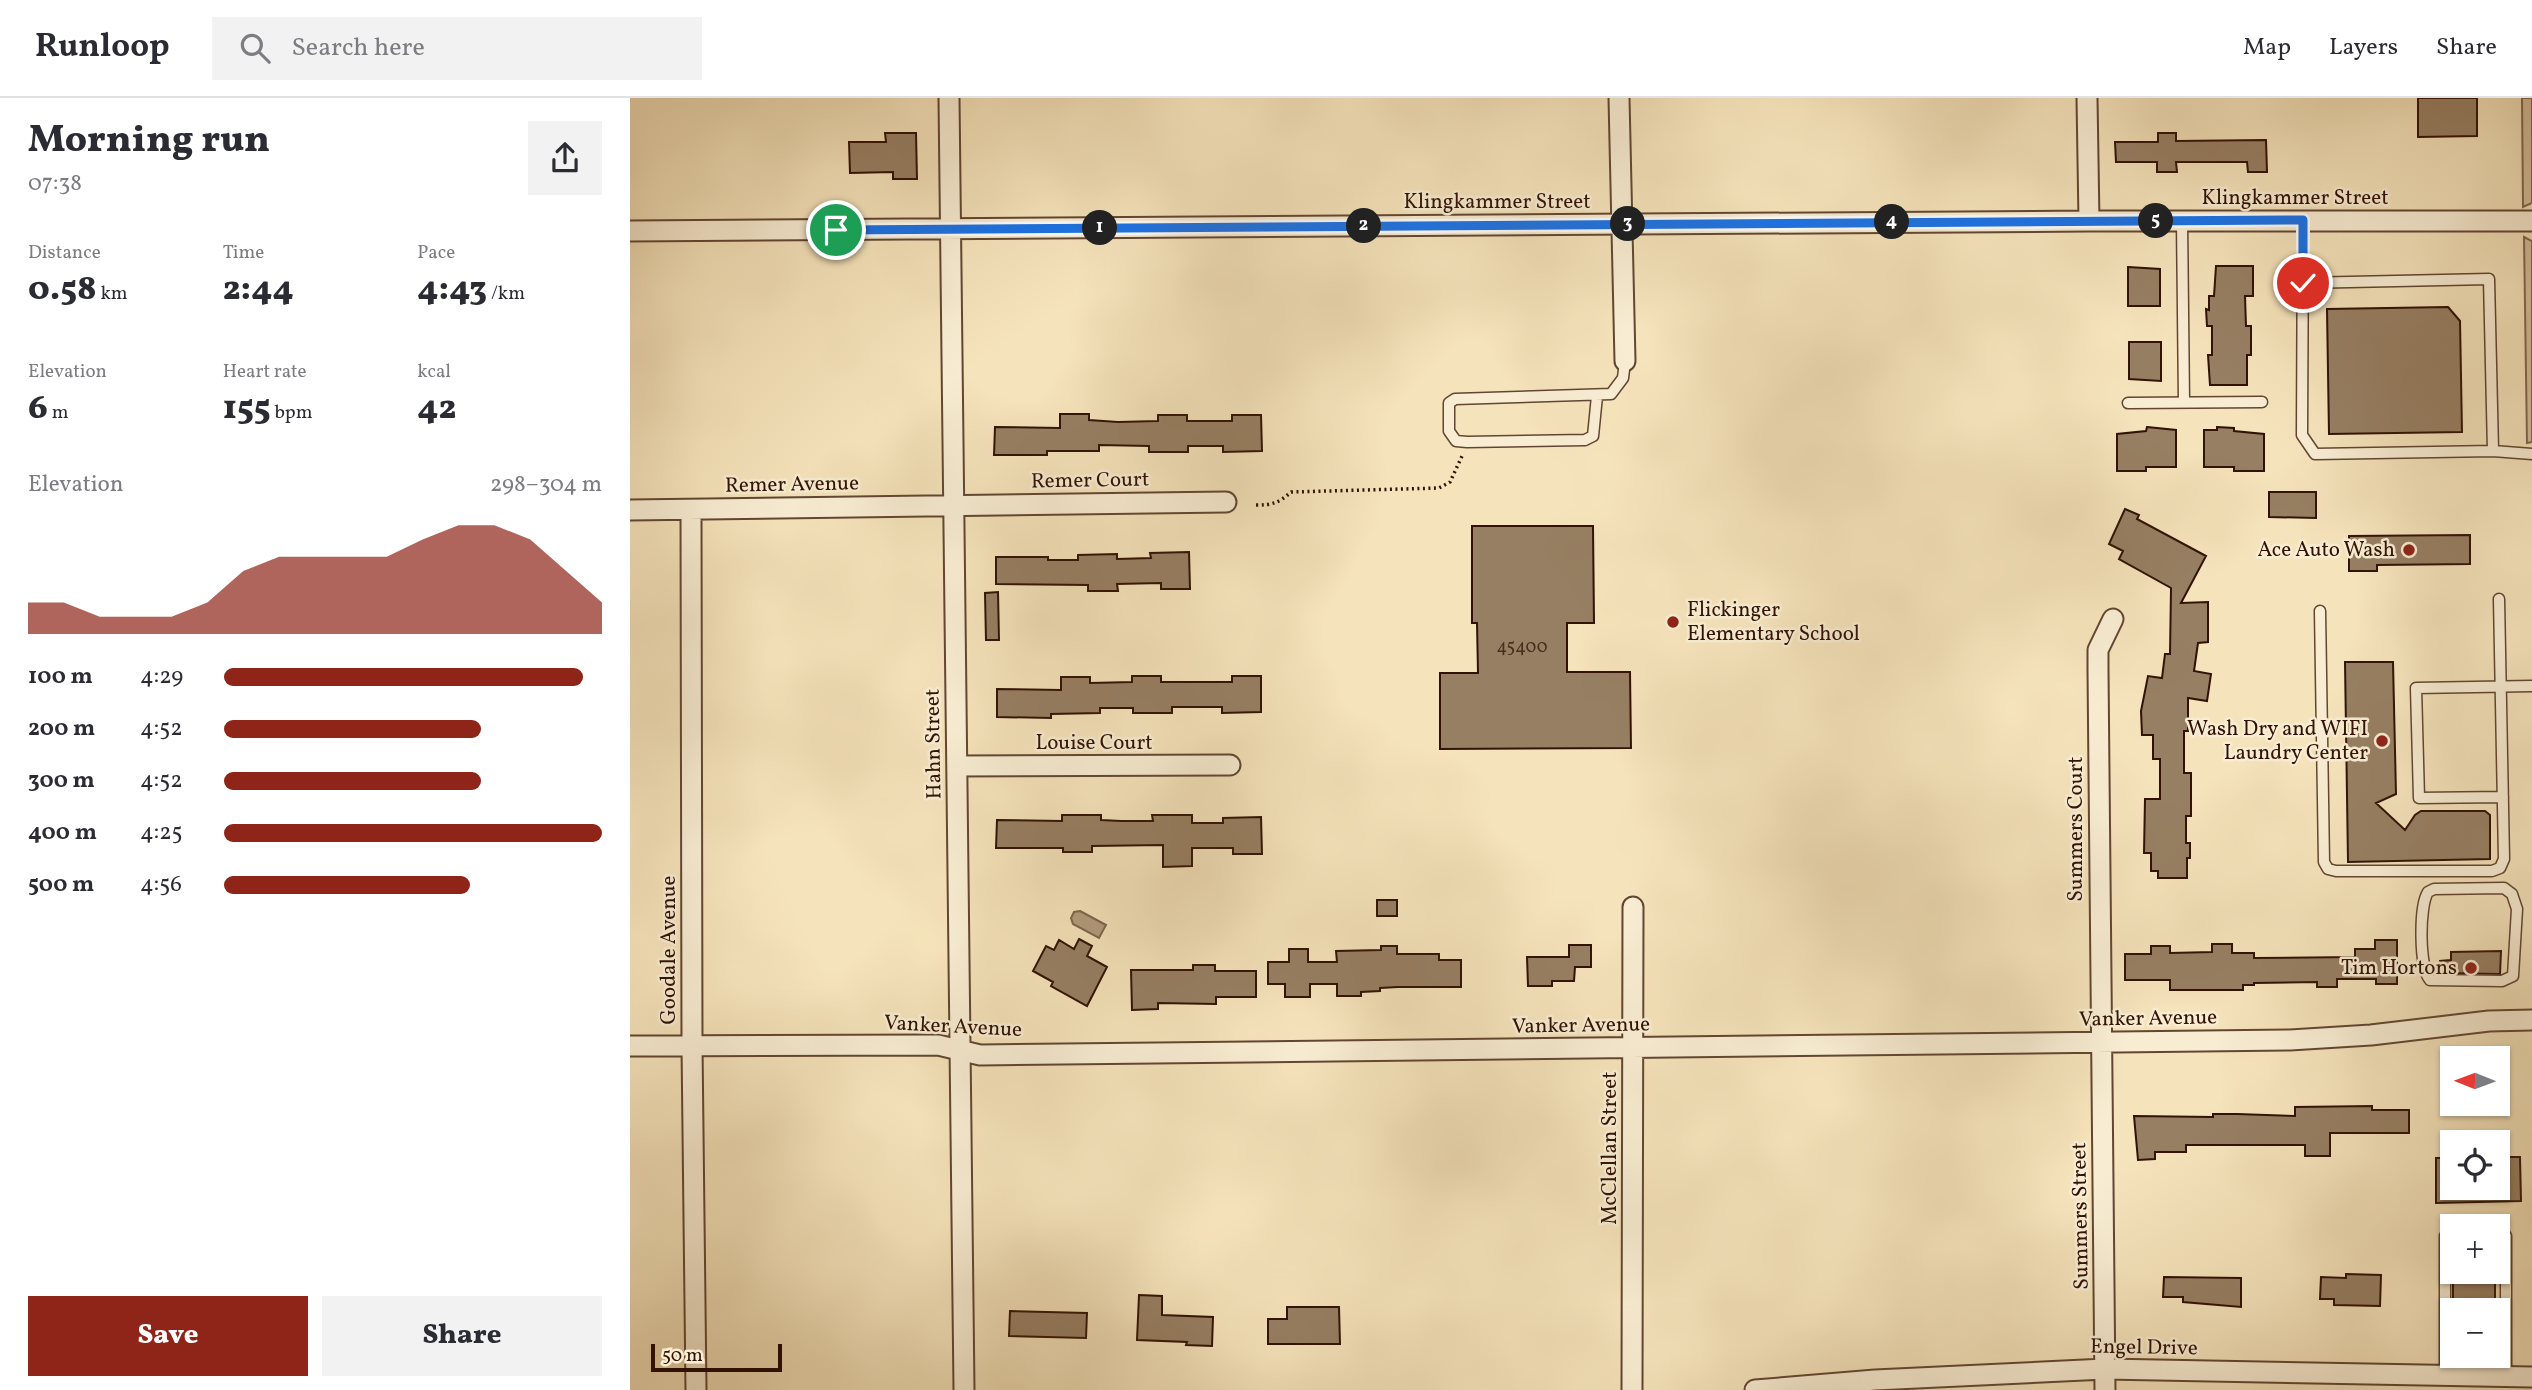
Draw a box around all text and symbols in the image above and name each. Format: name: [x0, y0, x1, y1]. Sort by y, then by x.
search box: [212, 17, 702, 80]
text: Runloop: [35, 25, 170, 71]
icon: search: [236, 29, 274, 67]
text: Search here: [292, 30, 425, 66]
text: Map: [2243, 31, 2291, 65]
text: Layers: [2329, 31, 2398, 65]
text: Share: [2436, 31, 2497, 65]
text: Morning run: [28, 115, 270, 168]
button: share: [528, 121, 602, 195]
text: 07:38: [28, 168, 82, 200]
street label: Klingkammer Street: [2201, 184, 2389, 213]
street label: Klingkammer Street: [1403, 188, 1591, 217]
pin: [806, 200, 866, 260]
pin: 4: [1874, 204, 1910, 240]
pin: 5: [2138, 204, 2174, 238]
pin: 3: [1611, 206, 1646, 242]
text: 5: [2151, 207, 2160, 233]
pin: 2: [1346, 208, 1382, 244]
text: 4: [1886, 208, 1897, 234]
text: 3: [1623, 210, 1632, 236]
icon: arrive: [817, 211, 855, 249]
pin: 1: [1082, 211, 1118, 246]
text: 2: [1359, 212, 1368, 238]
text: 1: [1096, 214, 1103, 240]
text: Distance: [28, 240, 101, 266]
text: Time: [223, 240, 264, 266]
text: Pace: [417, 240, 455, 266]
pin: [2273, 253, 2333, 313]
icon: check: [2284, 264, 2322, 302]
text: 0.58: [28, 266, 97, 314]
text: 2:44: [223, 266, 294, 314]
text: 4:43: [417, 266, 487, 314]
text: km: [97, 281, 128, 307]
text: /km: [487, 281, 525, 307]
text: Elevation: [28, 359, 107, 385]
text: Heart rate: [223, 359, 307, 385]
text: kcal: [417, 359, 451, 385]
text: 6: [28, 385, 48, 433]
text: 155: [223, 385, 271, 433]
text: 42: [417, 385, 456, 433]
text: m: [48, 400, 68, 426]
text: bpm: [271, 400, 312, 426]
street label: Remer Court: [1031, 465, 1149, 497]
text: Elevation: [28, 469, 124, 501]
text: 298–304 m: [490, 469, 602, 501]
street label: Remer Avenue: [725, 469, 859, 501]
place label: Ace Auto Wash: [2257, 536, 2395, 565]
marker: Ace Auto Wash: [2401, 542, 2417, 558]
place label: Flickinger Elementary School: [1687, 596, 1860, 649]
marker: Flickinger Elementary School: [1665, 614, 1681, 630]
house number: 45400: [1496, 635, 1548, 660]
text: 100 m: [28, 661, 93, 693]
text: 4:29: [140, 661, 183, 693]
street label: Hahn Street: [919, 688, 949, 800]
text: 200 m: [28, 713, 95, 745]
text: 4:52: [140, 713, 183, 745]
place label: Wash Dry and WIFI Laundry Center: [2187, 715, 2368, 768]
street label: Louise Court: [1035, 729, 1153, 758]
marker: Wash Dry and WIFI Laundry Center: [2374, 733, 2390, 749]
street label: Summers Court: [2062, 756, 2091, 902]
text: 300 m: [28, 765, 95, 797]
text: 4:52: [140, 765, 183, 797]
text: 400 m: [28, 817, 97, 849]
text: 4:25: [140, 817, 183, 849]
text: 500 m: [28, 869, 94, 901]
text: 4:56: [140, 869, 182, 901]
street label: Goodale Avenue: [655, 875, 684, 1025]
place label: Tim Hortons: [2341, 954, 2457, 983]
marker: Tim Hortons: [2463, 960, 2479, 976]
street label: Vanker Avenue: [2079, 1003, 2217, 1035]
street label: Vanker Avenue: [883, 1009, 1023, 1045]
street label: Vanker Avenue: [1512, 1010, 1650, 1042]
north arrow: [2440, 1046, 2510, 1116]
map controls: [2440, 1046, 2510, 1368]
street label: McClellan Street: [1596, 1071, 1625, 1225]
button: locate: [2440, 1130, 2510, 1200]
street label: Summers Street: [2065, 1142, 2097, 1290]
button: +: [2440, 1214, 2510, 1284]
button: Save: [28, 1296, 308, 1376]
button: Share: [322, 1296, 602, 1376]
button: −: [2440, 1298, 2510, 1368]
street label: Engel Drive: [2090, 1333, 2198, 1363]
scale bar: [651, 1341, 782, 1373]
text: 50 m: [662, 1343, 703, 1369]

